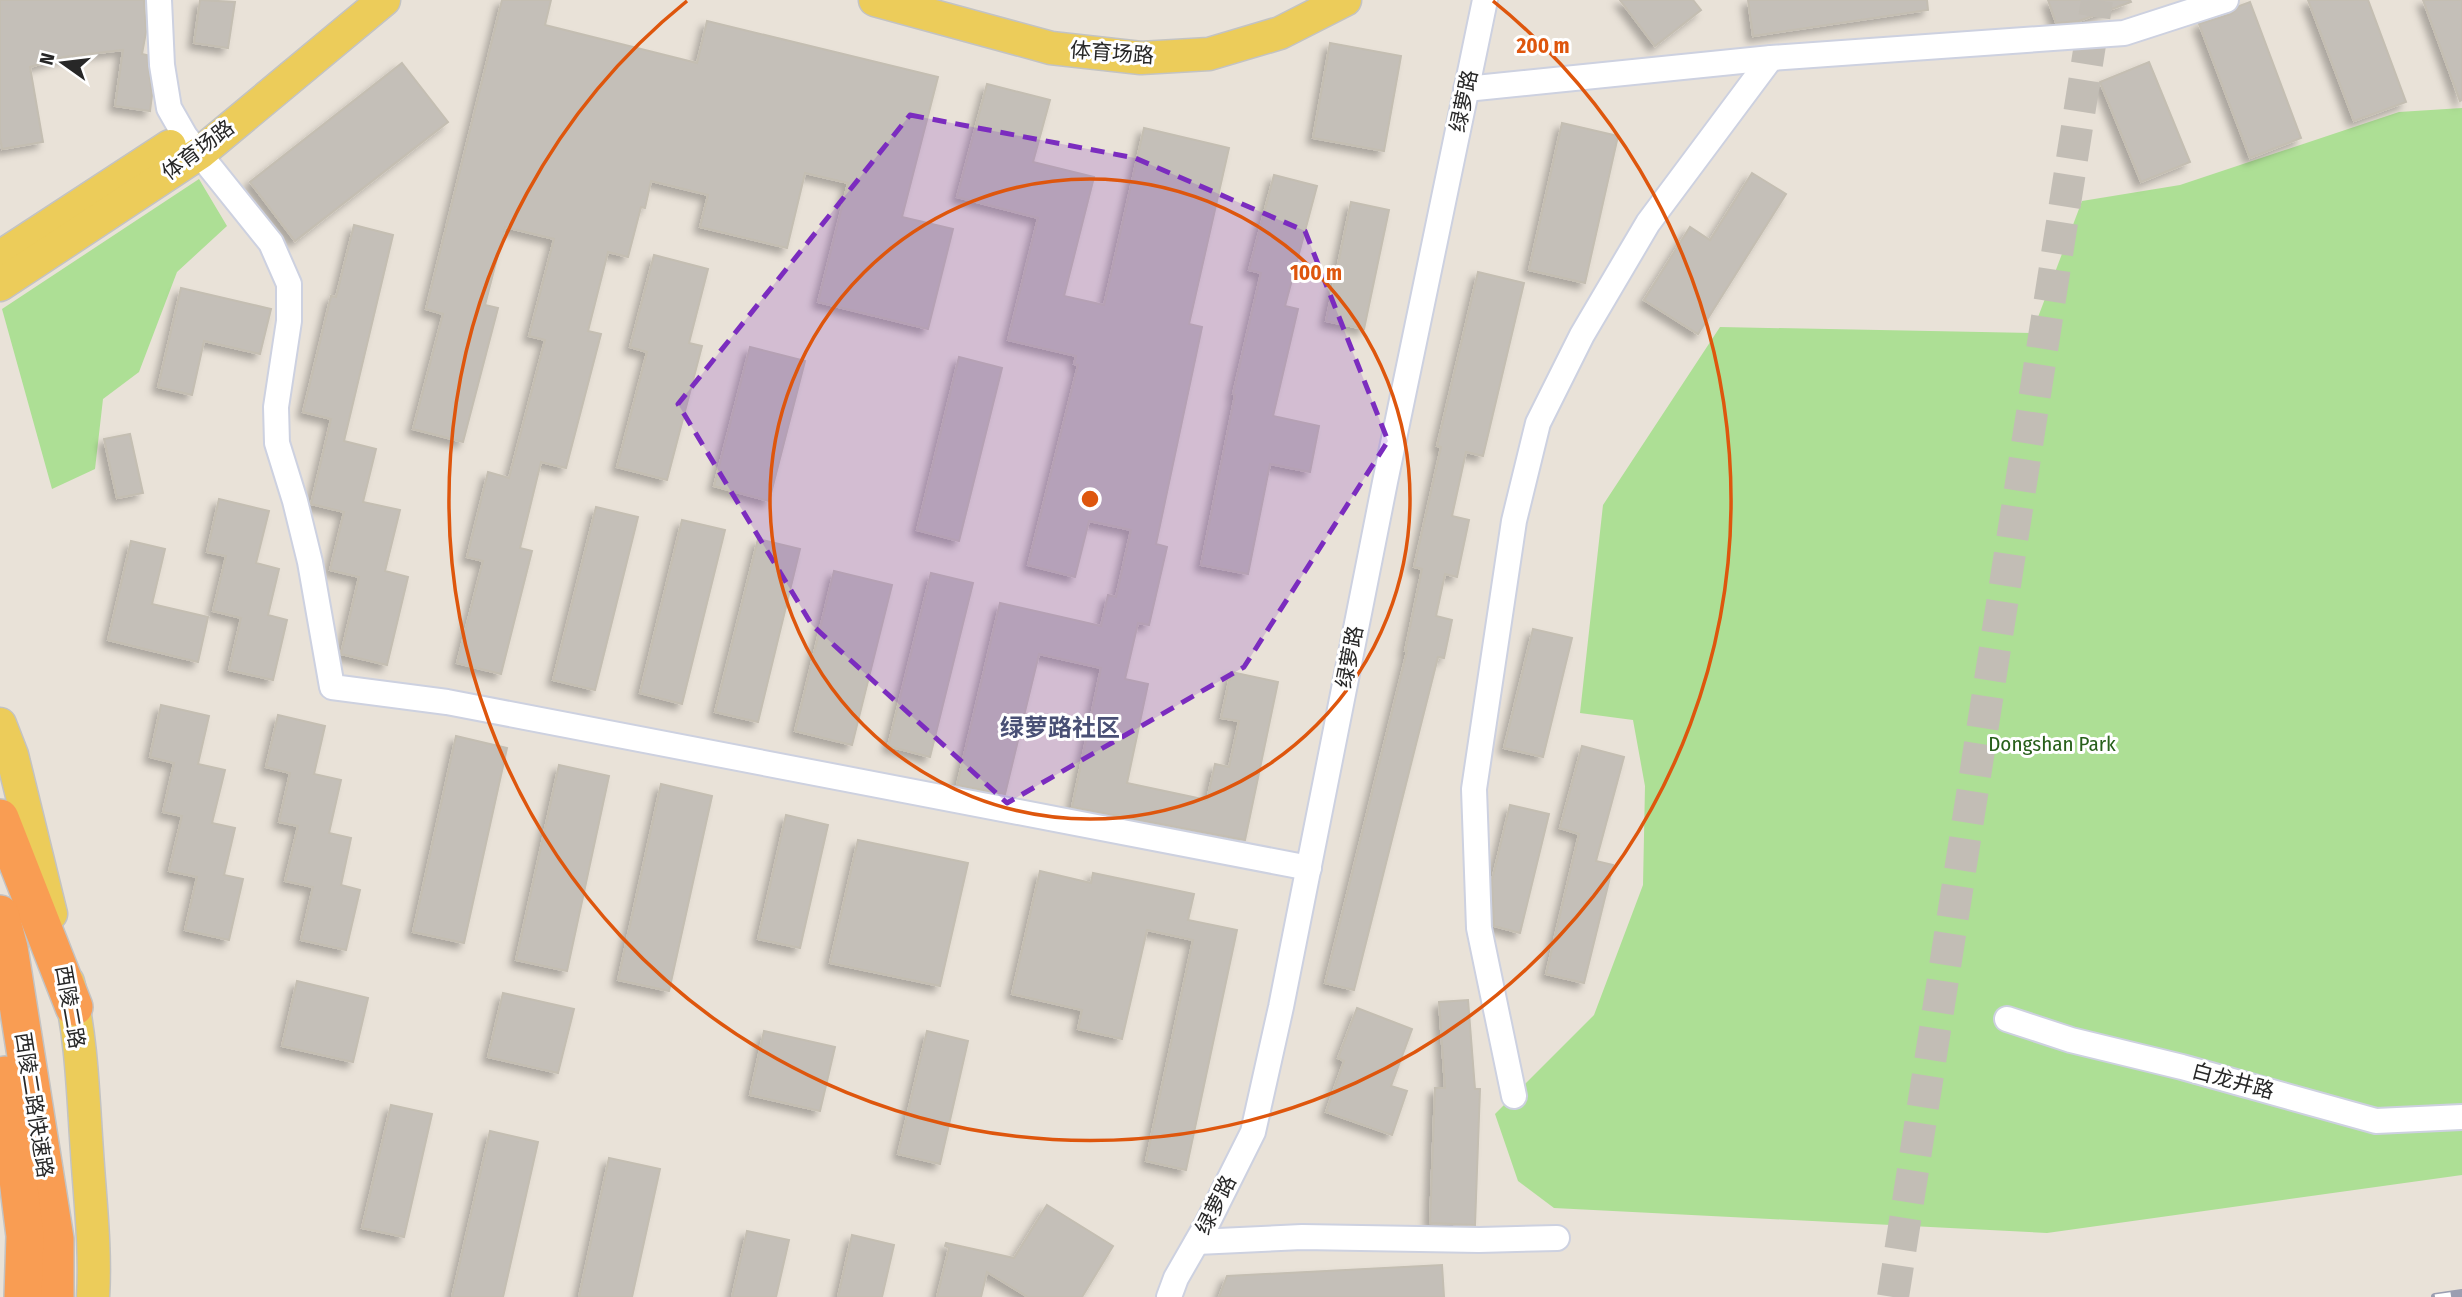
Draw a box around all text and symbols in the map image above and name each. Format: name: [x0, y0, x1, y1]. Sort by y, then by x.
north arrow: [28, 28, 98, 98]
text: 200 m: [1515, 33, 1570, 59]
street label: 体育场路: [1069, 37, 1155, 69]
text: N: [34, 51, 60, 67]
street label: 绿萝路: [1445, 67, 1483, 135]
street label: 体育场路: [157, 114, 239, 186]
text: 100 m: [1290, 260, 1342, 286]
centre of rings: [1078, 487, 1102, 511]
street label: 绿萝路: [1331, 624, 1369, 690]
district label: 绿萝路社区: [1000, 714, 1120, 742]
park label: Dongshan Park: [1988, 731, 2116, 757]
street label: 西陵二路: [50, 963, 90, 1051]
street label: 西陵二路快速路: [10, 1030, 58, 1180]
street label: 白龙井路: [2189, 1058, 2277, 1104]
street label: 绿萝路: [1190, 1171, 1242, 1239]

